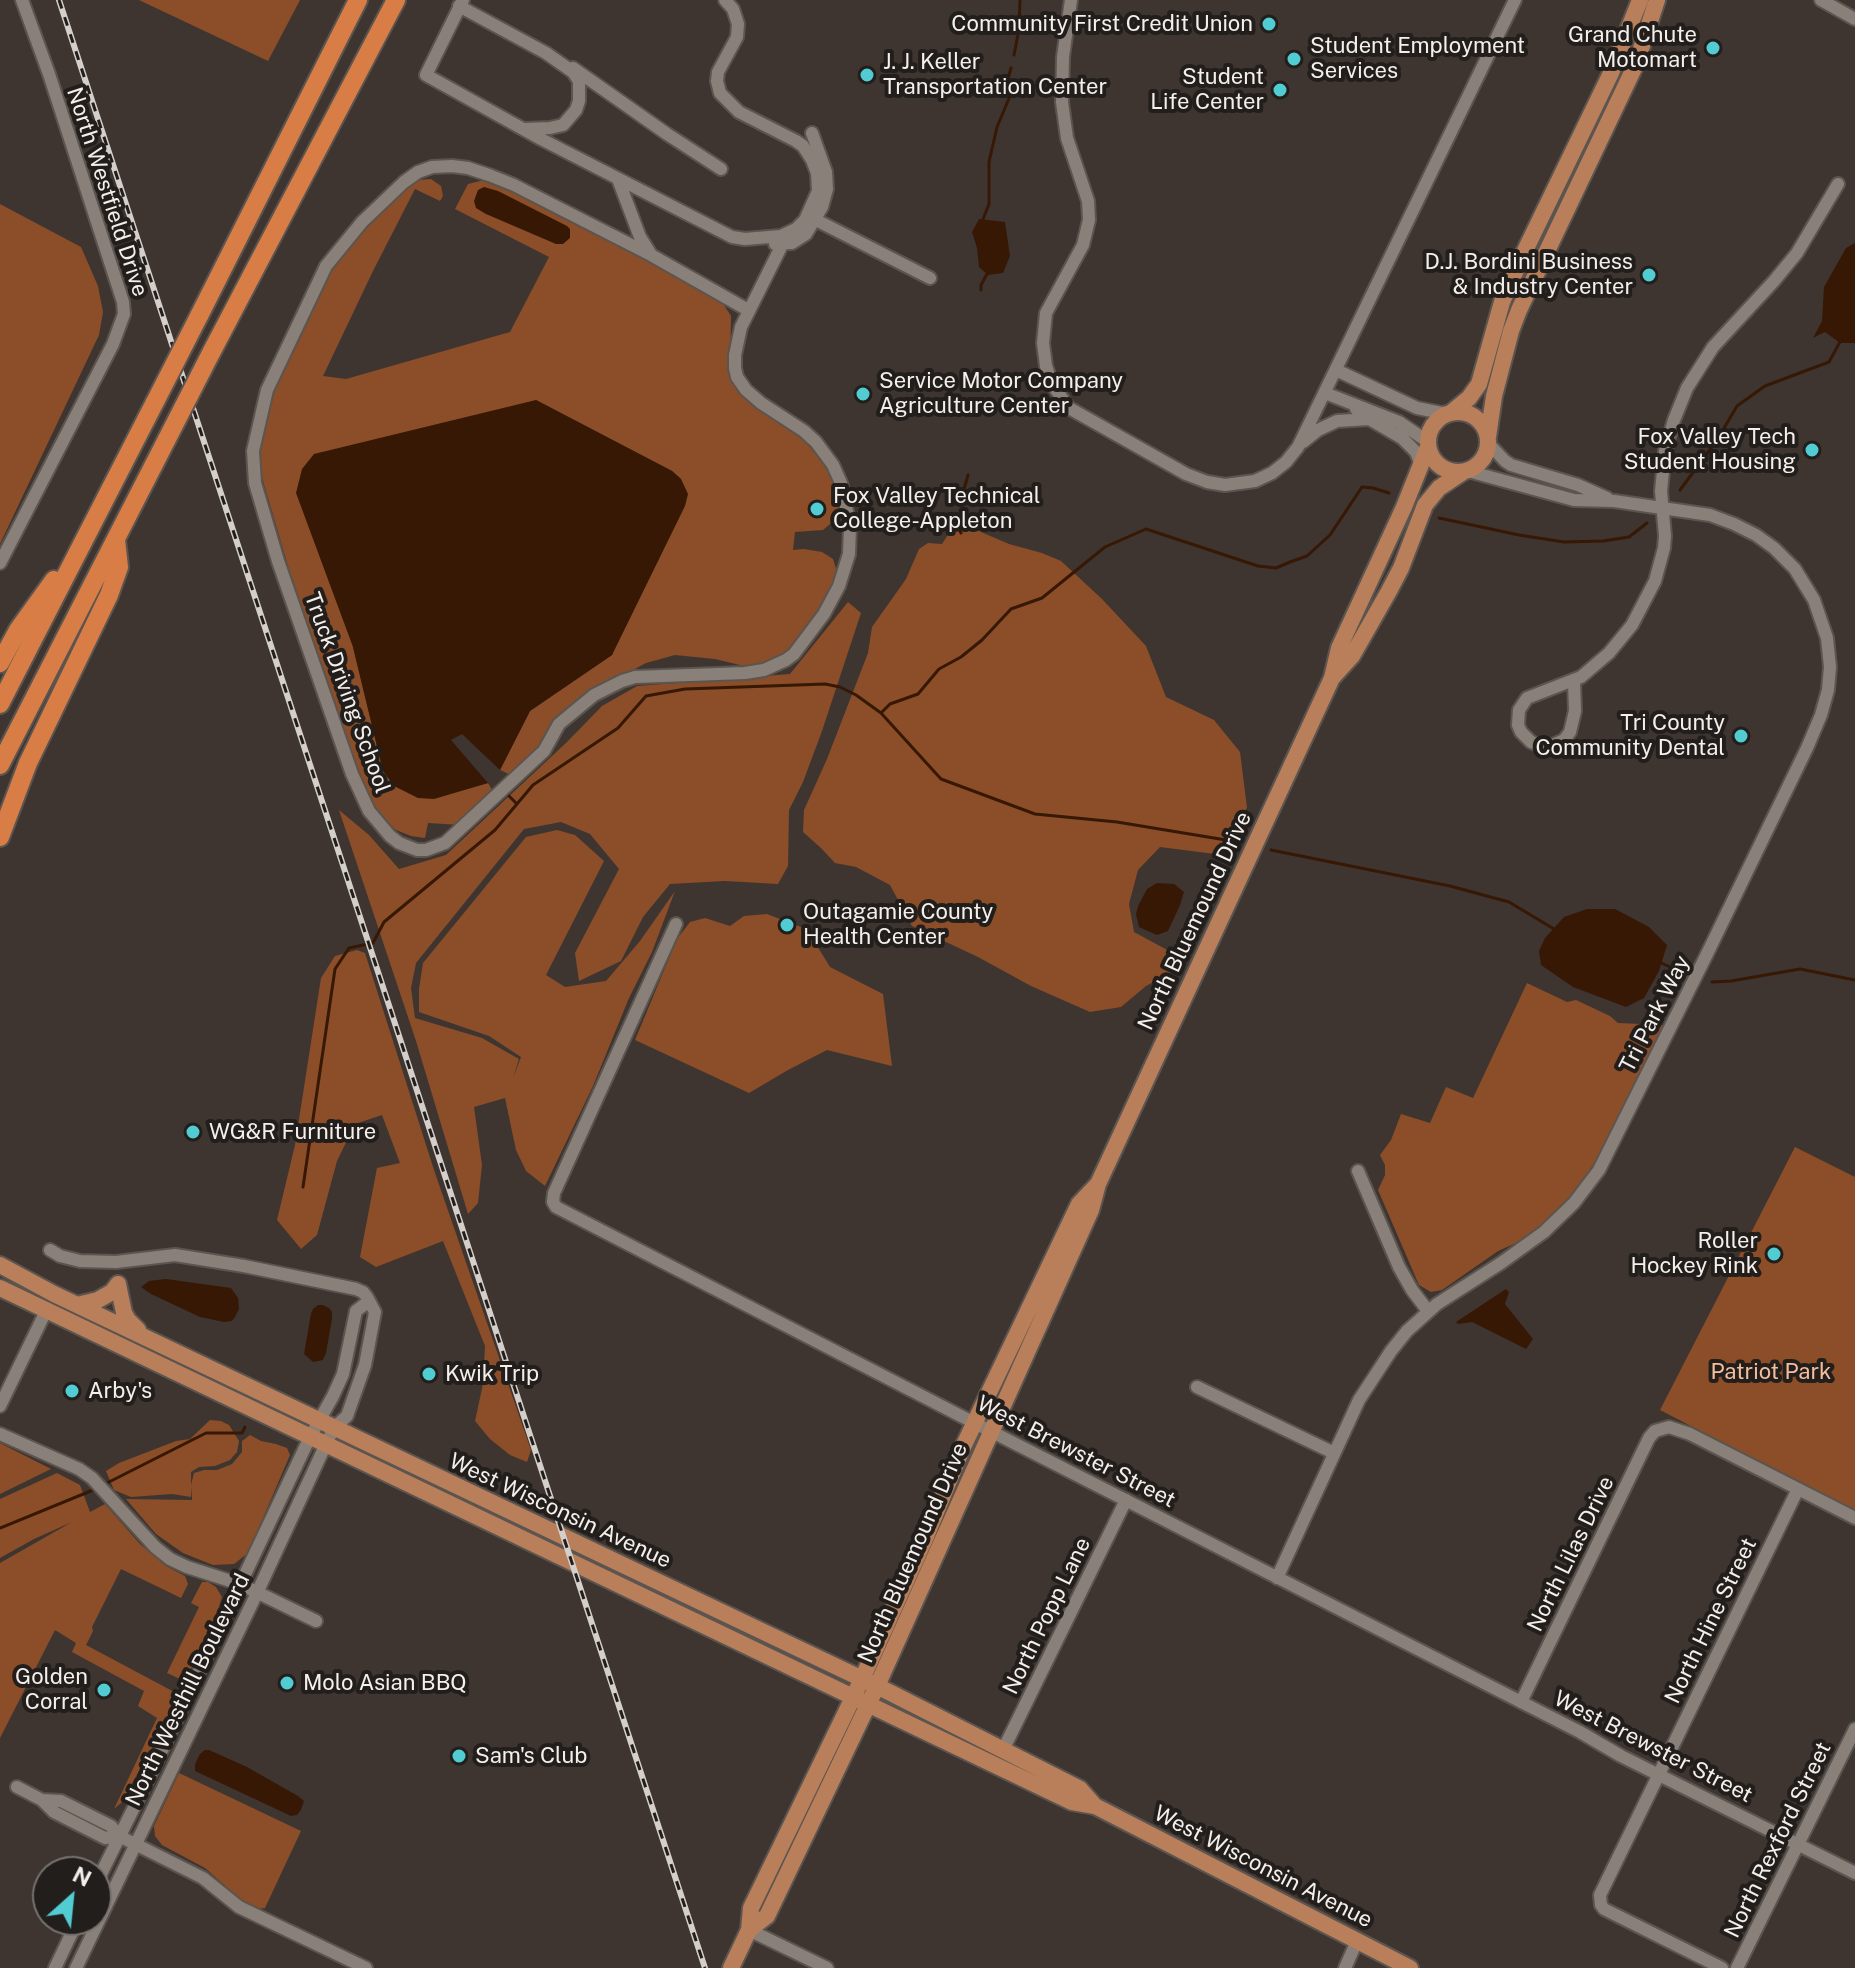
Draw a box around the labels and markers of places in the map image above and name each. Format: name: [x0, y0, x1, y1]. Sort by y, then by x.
place label: Community First Credit Union: [951, 11, 1253, 37]
marker: Community First Credit Union: [1260, 15, 1278, 33]
place label: Grand Chute Motomart: [1568, 22, 1697, 74]
place label: Student Employment Services: [1310, 33, 1525, 84]
marker: Grand Chute Motomart: [1704, 39, 1722, 57]
place label: J. J. Keller Transportation Center: [883, 49, 1107, 100]
marker: Student Employment Services: [1285, 50, 1303, 68]
place label: Student Life Center: [1150, 64, 1264, 116]
marker: J. J. Keller Transportation Center: [858, 66, 876, 84]
marker: Student Life Center: [1271, 81, 1289, 99]
place label: D.J. Bordini Business & Industry Center: [1424, 249, 1633, 300]
marker: D.J. Bordini Business & Industry Center: [1640, 266, 1658, 284]
place label: Service Motor Company Agriculture Center: [879, 368, 1123, 420]
marker: Service Motor Company Agriculture Center: [854, 385, 872, 403]
place label: Fox Valley Tech Student Housing: [1624, 424, 1796, 476]
marker: Fox Valley Tech Student Housing: [1803, 441, 1821, 459]
place label: Fox Valley Technical College-Appleton: [833, 483, 1040, 534]
marker: Fox Valley Technical College-Appleton: [808, 500, 826, 518]
place label: Tri County Community Dental: [1535, 710, 1725, 762]
marker: Tri County Community Dental: [1732, 727, 1750, 745]
place label: Outagamie County Health Center: [803, 899, 993, 950]
marker: Outagamie County Health Center: [778, 916, 796, 934]
place label: WG&R Furniture: [209, 1119, 376, 1145]
marker: WG&R Furniture: [184, 1123, 202, 1141]
place label: Roller Hockey Rink: [1630, 1228, 1758, 1280]
marker: Roller Hockey Rink: [1765, 1245, 1783, 1263]
place label: Kwik Trip: [445, 1361, 539, 1387]
marker: Kwik Trip: [420, 1365, 438, 1383]
place label: Arby's: [88, 1378, 152, 1404]
marker: Arby's: [63, 1382, 81, 1400]
place label: Golden Corral: [15, 1664, 88, 1716]
place label: Molo Asian BBQ: [303, 1670, 467, 1696]
marker: Molo Asian BBQ: [278, 1674, 296, 1692]
marker: Golden Corral: [95, 1681, 113, 1699]
place label: Sam's Club: [475, 1743, 587, 1769]
marker: Sam's Club: [450, 1747, 468, 1765]

